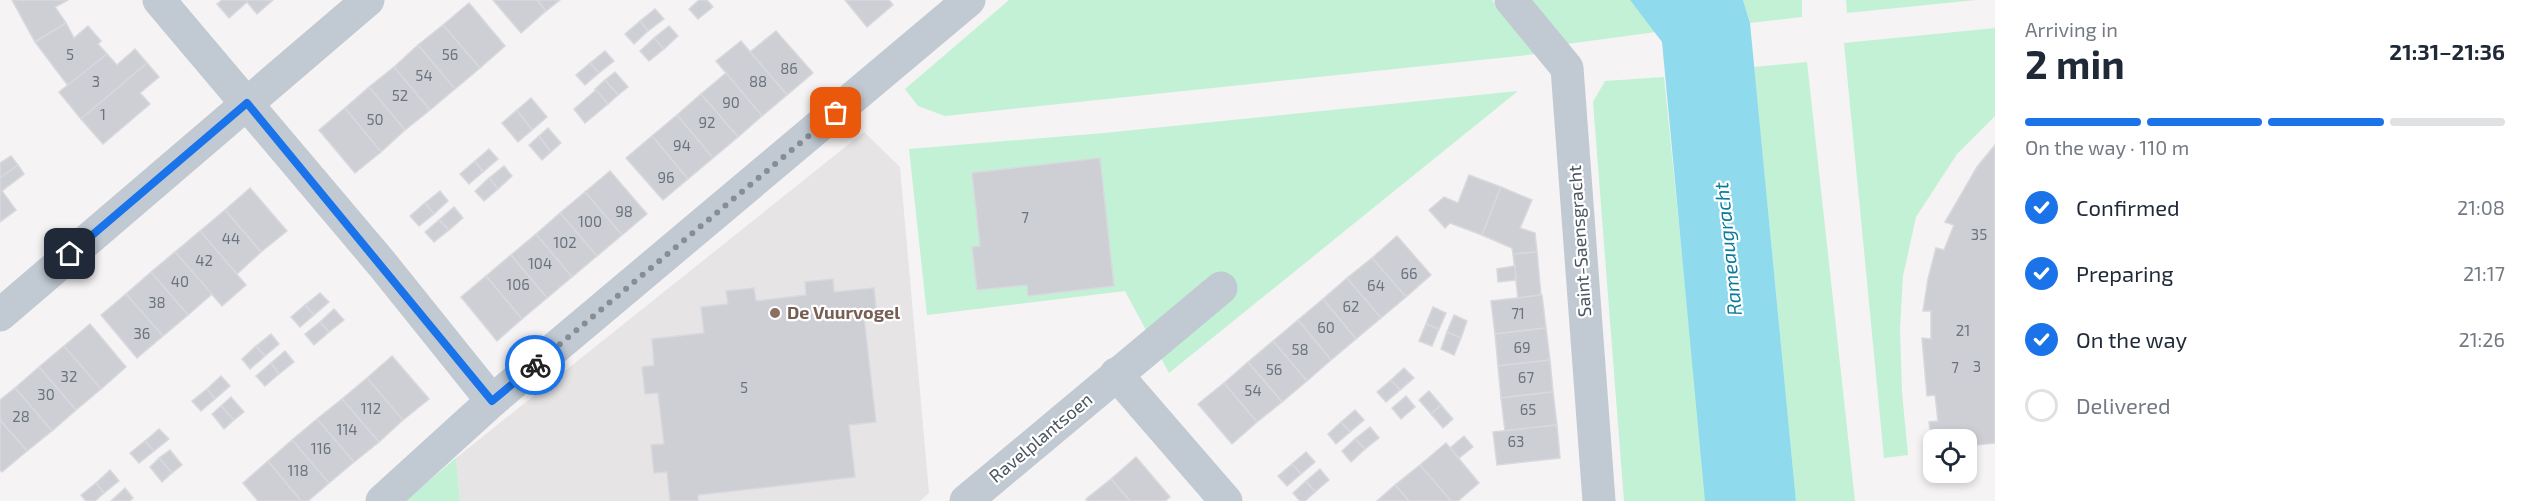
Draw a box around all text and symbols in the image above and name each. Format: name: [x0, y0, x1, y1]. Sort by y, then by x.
text: Arriving in: [2025, 17, 2118, 41]
text: 21:31–21:36: [2389, 38, 2505, 64]
text: 2 min: [2025, 40, 2125, 87]
house number: 5: [66, 45, 74, 63]
house number: 56: [442, 45, 458, 63]
house number: 86: [780, 59, 798, 77]
house number: 54: [415, 66, 433, 84]
house number: 3: [92, 72, 100, 90]
house number: 88: [749, 72, 767, 90]
house number: 52: [392, 86, 408, 104]
pin: [810, 87, 861, 138]
house number: 90: [722, 93, 740, 111]
icon: bag: [819, 96, 852, 129]
house number: 1: [100, 105, 106, 123]
house number: 50: [366, 110, 384, 128]
house number: 92: [698, 113, 716, 131]
text: On the way · 110 m: [2025, 135, 2189, 159]
house number: 94: [673, 136, 691, 154]
street label: Saint-Saensgracht: [1563, 164, 1595, 318]
house number: 96: [657, 168, 675, 186]
water label: Rameaugracht: [1708, 181, 1746, 317]
icon: check: [2025, 191, 2058, 224]
text: Confirmed: [2076, 194, 2180, 220]
text: 21:08: [2457, 195, 2505, 219]
house number: 98: [615, 202, 633, 220]
house number: 7: [1021, 208, 1029, 226]
house number: 100: [578, 212, 602, 230]
house number: 35: [1971, 225, 1987, 243]
pin: [44, 228, 95, 279]
house number: 44: [222, 229, 240, 247]
house number: 102: [553, 233, 577, 251]
icon: home: [53, 237, 86, 270]
house number: 42: [195, 251, 213, 269]
house number: 104: [528, 254, 552, 272]
icon: check: [2025, 257, 2058, 290]
text: Preparing: [2076, 260, 2174, 286]
text: 21:17: [2463, 261, 2505, 285]
house number: 66: [1400, 264, 1418, 282]
house number: 40: [171, 272, 189, 290]
house number: 106: [506, 275, 530, 293]
house number: 64: [1367, 276, 1385, 294]
house number: 38: [148, 293, 166, 311]
house number: 62: [1342, 297, 1360, 315]
place label: De Vuurvogel: [787, 301, 900, 323]
house number: 71: [1511, 304, 1525, 322]
marker: De Vuurvogel: [768, 306, 782, 320]
house number: 60: [1317, 318, 1335, 336]
house number: 21: [1956, 321, 1970, 339]
icon: check: [2025, 323, 2058, 356]
house number: 36: [134, 324, 150, 342]
text: On the way: [2076, 326, 2187, 352]
text: 21:26: [2458, 327, 2505, 351]
courier: [505, 335, 565, 395]
house number: 69: [1513, 338, 1531, 356]
house number: 58: [1291, 340, 1309, 358]
icon: bike: [519, 349, 552, 382]
house number: 3: [1973, 357, 1981, 375]
house number: 7: [1951, 358, 1959, 376]
house number: 56: [1266, 360, 1282, 378]
house number: 32: [61, 367, 77, 385]
house number: 67: [1518, 368, 1534, 386]
house number: 5: [740, 378, 748, 396]
house number: 54: [1244, 381, 1262, 399]
house number: 30: [37, 385, 55, 403]
street label: Ravelplantsoen: [984, 388, 1096, 487]
text: Delivered: [2076, 392, 2171, 418]
house number: 112: [361, 399, 381, 417]
house number: 65: [1520, 400, 1536, 418]
house number: 28: [12, 407, 30, 425]
house number: 114: [336, 420, 358, 438]
map controls: [1923, 429, 1977, 483]
button: locate: [1923, 429, 1977, 483]
house number: 63: [1508, 432, 1524, 450]
house number: 116: [311, 439, 331, 457]
house number: 118: [287, 461, 309, 479]

